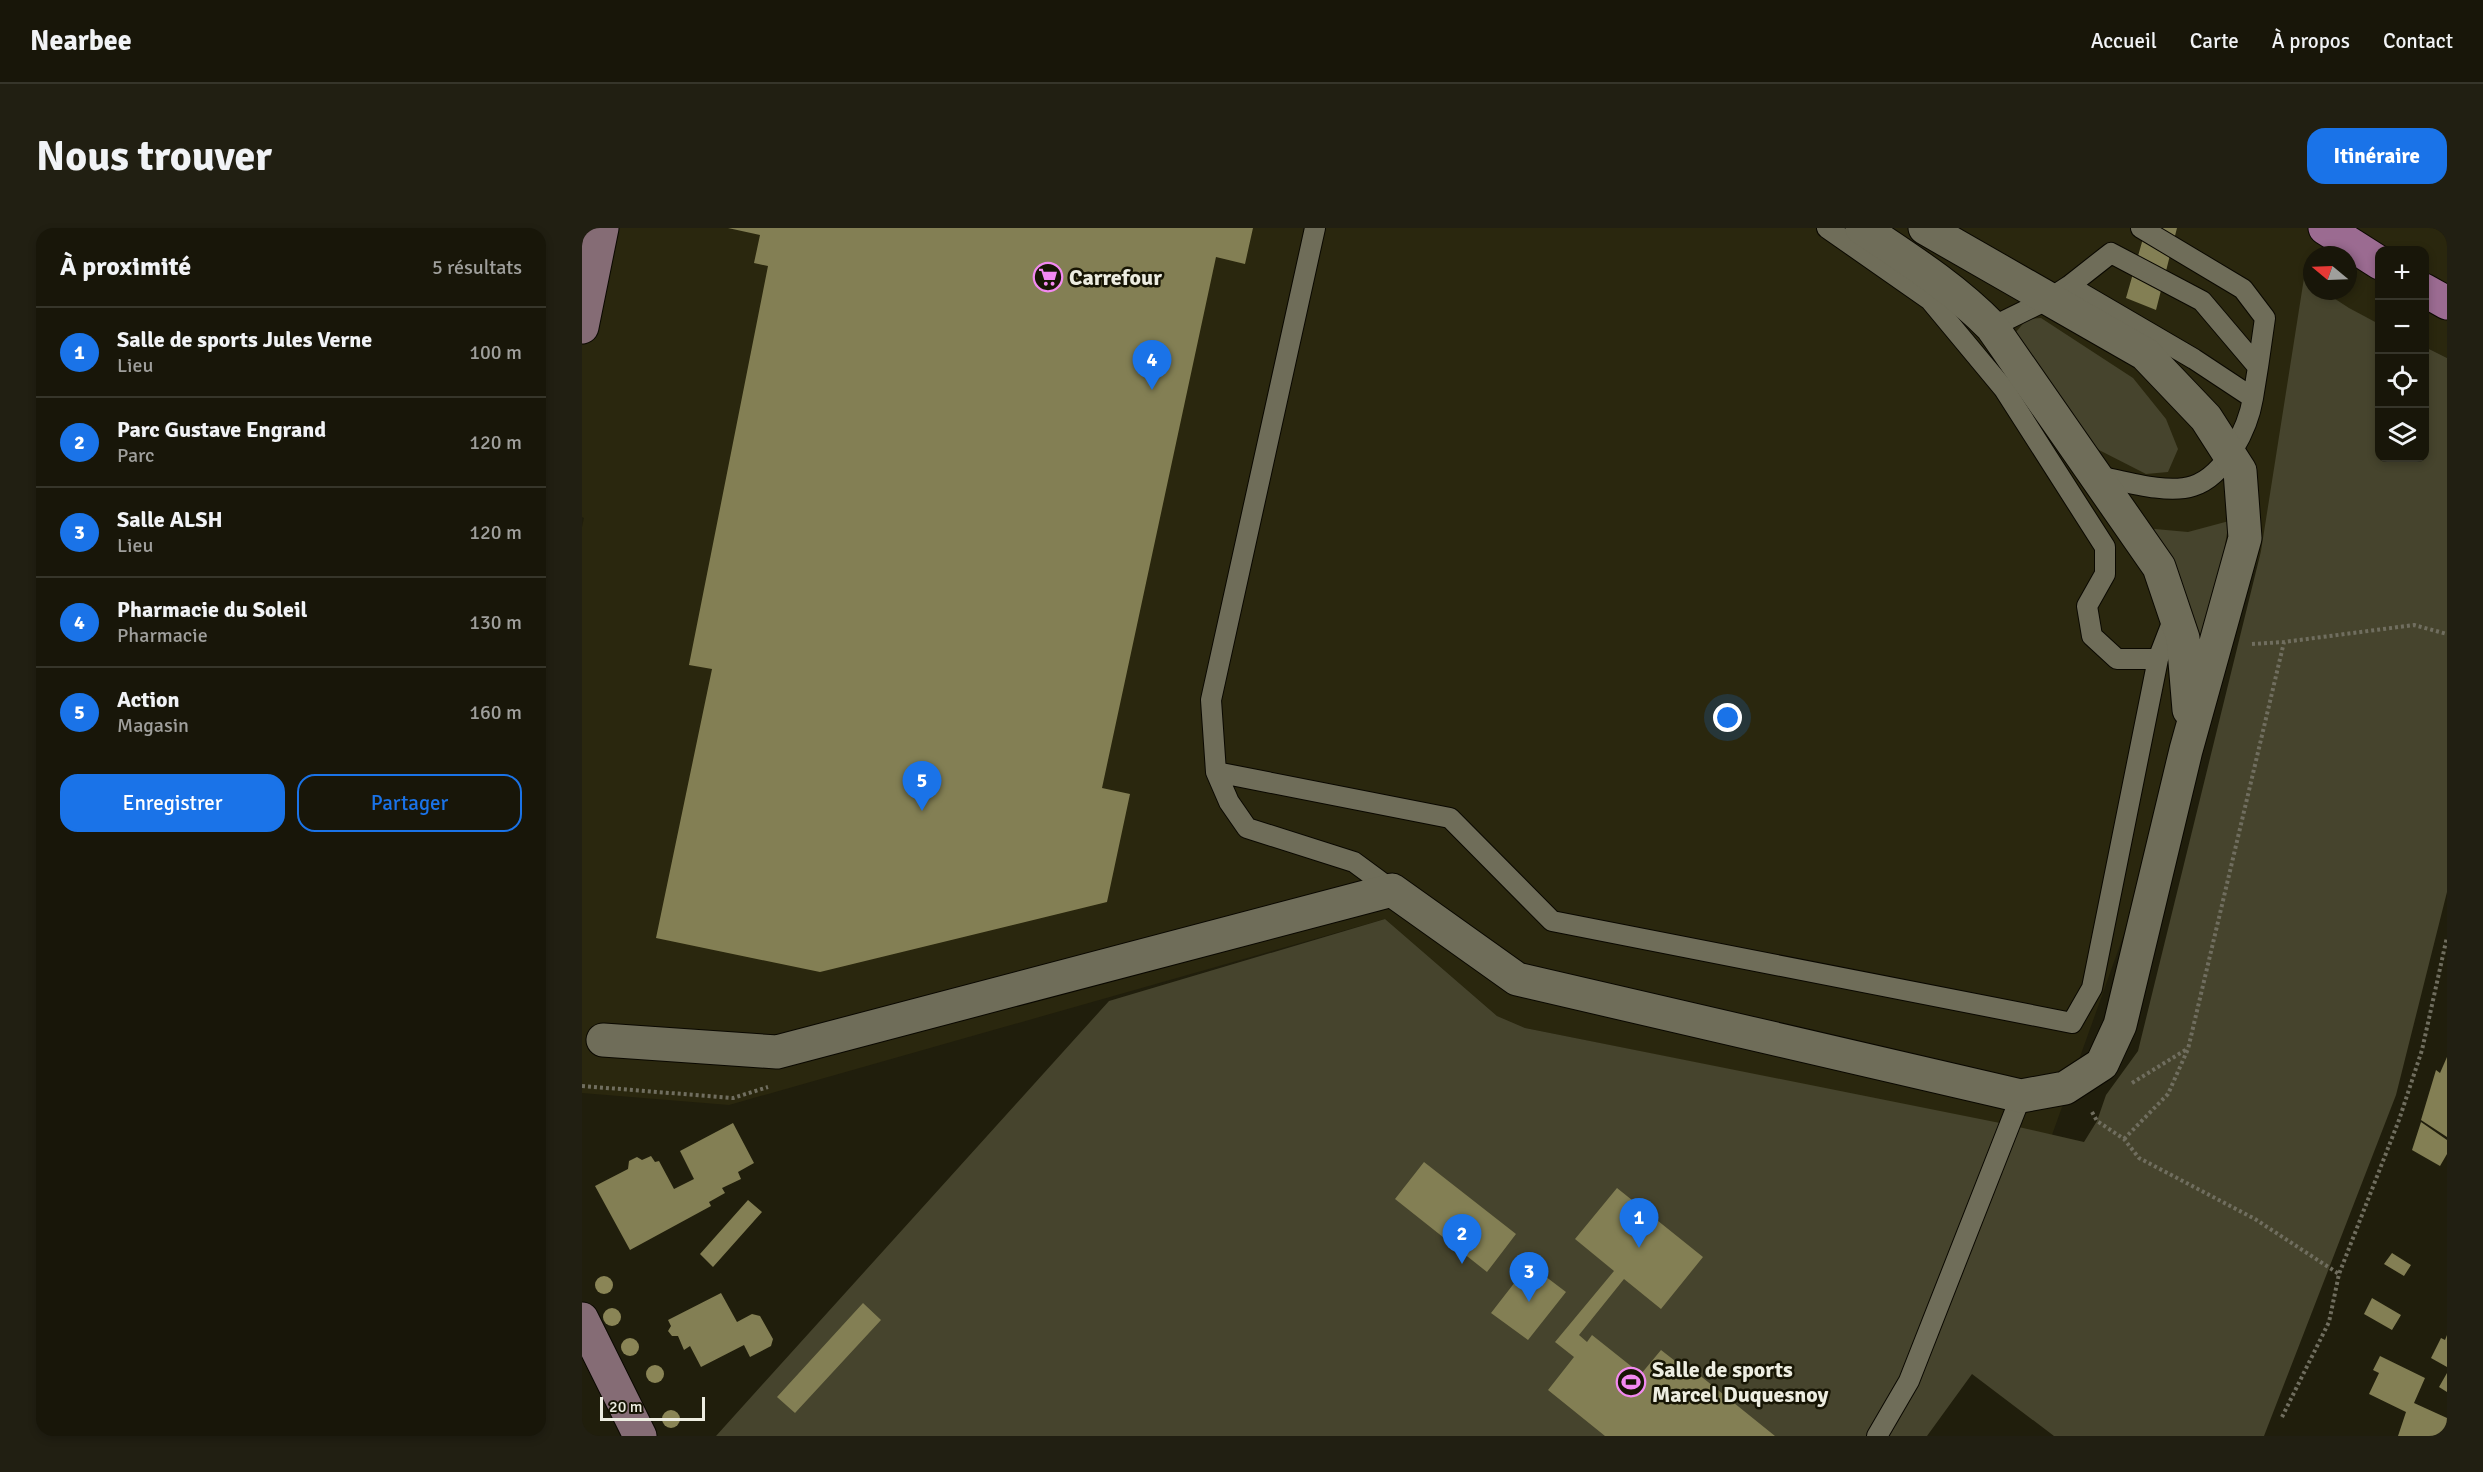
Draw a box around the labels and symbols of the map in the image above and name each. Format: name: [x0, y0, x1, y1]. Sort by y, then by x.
north arrow: [2303, 246, 2357, 300]
supermarket icon: Carrefour: [1032, 261, 1064, 293]
place label: Carrefour: [1069, 264, 1162, 291]
pin: 4: [1132, 340, 1172, 390]
your location: [1713, 703, 1742, 732]
pin: 5: [902, 762, 942, 811]
pin: 1: [1620, 1198, 1658, 1248]
pin: 2: [1442, 1214, 1482, 1264]
pin: 3: [1510, 1252, 1548, 1302]
place label: Salle de sports Marcel Duquesnoy: [1652, 1356, 1829, 1408]
sports icon: Salle de sports Marcel Duquesnoy: [1615, 1366, 1647, 1398]
scale bar: [600, 1394, 705, 1422]

